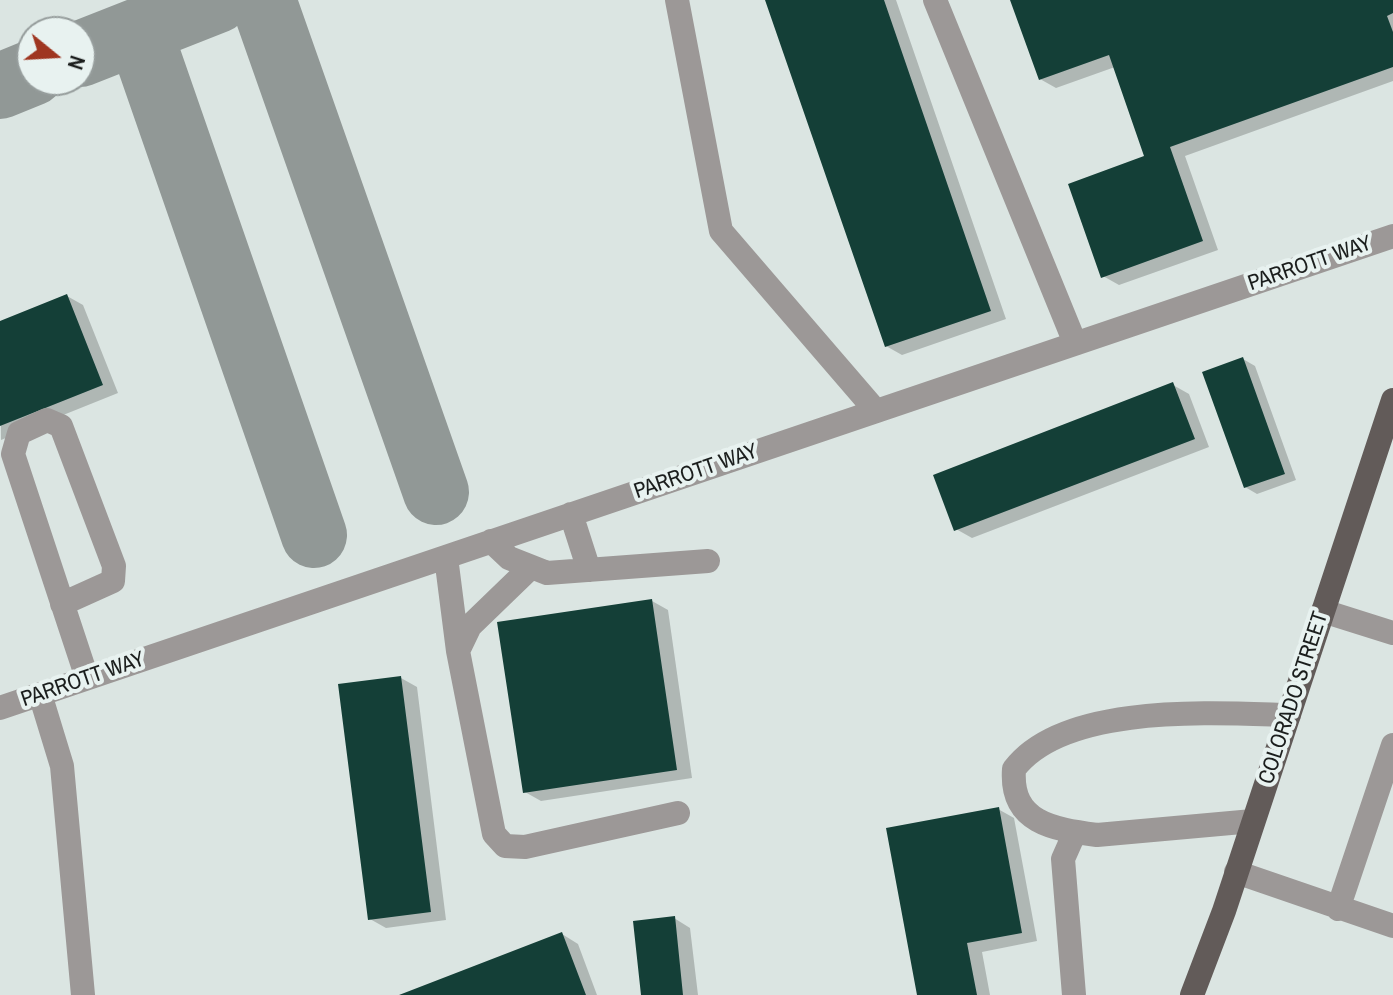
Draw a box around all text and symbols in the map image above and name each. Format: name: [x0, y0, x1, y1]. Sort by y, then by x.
north arrow: [16, 16, 96, 96]
text: N: [61, 52, 93, 74]
street label: PARROTT WAY: [1245, 231, 1375, 297]
street label: PARROTT WAY: [631, 439, 761, 505]
street label: COLORADO STREET: [1254, 609, 1334, 787]
street label: PARROTT WAY: [18, 647, 148, 713]

